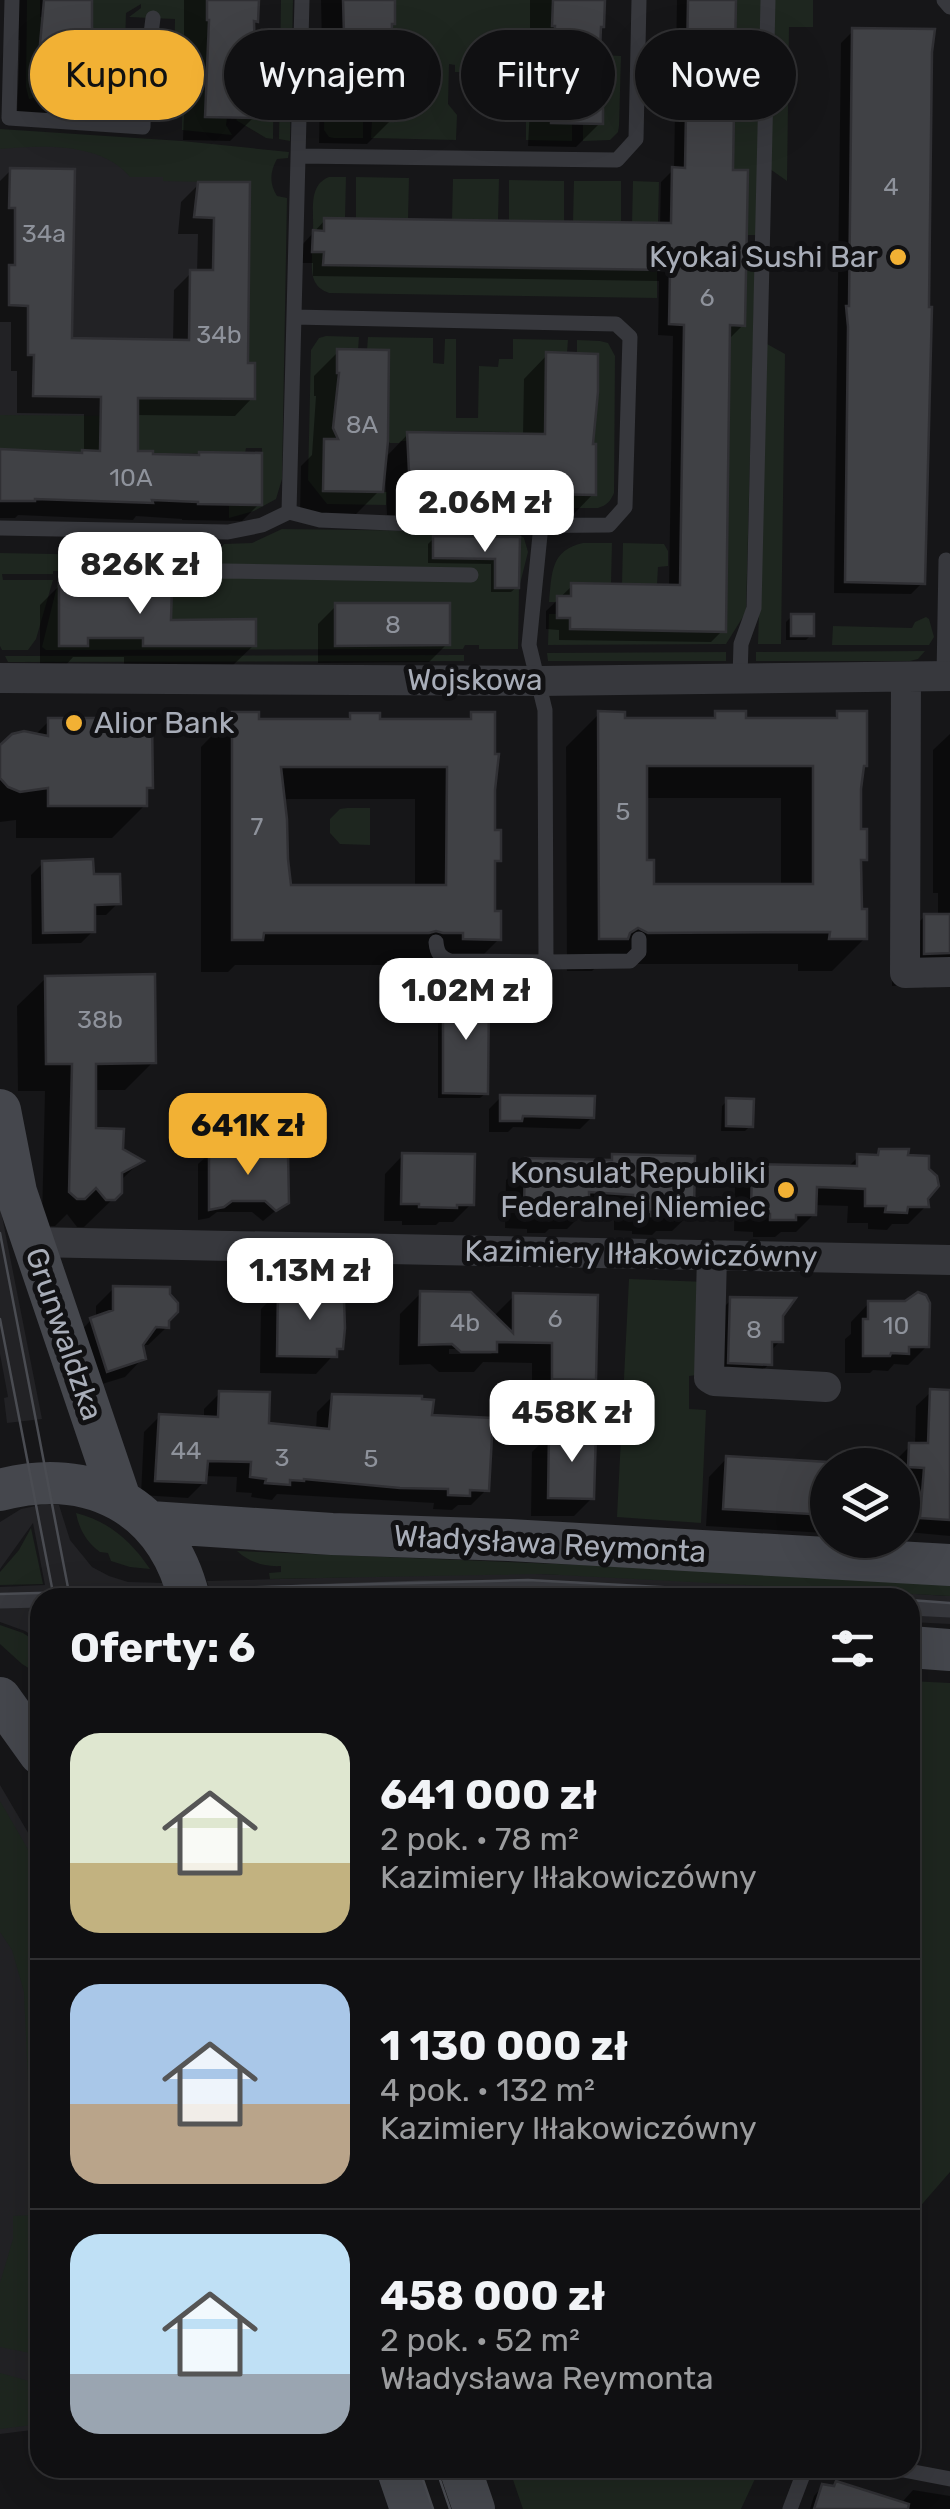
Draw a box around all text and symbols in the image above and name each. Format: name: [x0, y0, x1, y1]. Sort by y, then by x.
chip: Kupno: [30, 30, 204, 120]
chip: Wynajem: [224, 30, 441, 120]
chip: Filtry: [461, 30, 615, 120]
chip: Nowe: [635, 30, 796, 120]
house number: 4: [883, 172, 899, 201]
house number: 34a: [22, 219, 66, 248]
place label: Kyokai Sushi Bar: [649, 239, 879, 275]
marker: Kyokai Sushi Bar: [887, 246, 909, 268]
house number: 6: [699, 283, 715, 312]
house number: 34b: [196, 320, 242, 349]
house number: 8A: [346, 410, 379, 439]
house number: 10A: [109, 463, 153, 492]
pin: 2.06M zł: [382, 470, 588, 555]
text: 2.06M zł: [418, 483, 552, 521]
pin: 826K zł: [48, 532, 232, 617]
text: 826K zł: [80, 545, 200, 583]
house number: 8: [385, 610, 401, 639]
street label: Wojskowa: [407, 662, 543, 698]
place label: Alior Bank: [94, 705, 235, 741]
marker: Alior Bank: [63, 712, 85, 734]
house number: 5: [616, 797, 630, 826]
house number: 7: [251, 812, 264, 841]
pin: 1.02M zł: [363, 958, 569, 1043]
text: 1.02M zł: [401, 971, 531, 1009]
house number: 38b: [77, 1005, 123, 1034]
pin: 641K zł: [156, 1093, 340, 1178]
text: 641K zł: [191, 1106, 305, 1144]
place label: Konsulat Republiki Federalnej Niemiec: [500, 1155, 766, 1225]
marker: Konsulat Republiki Federalnej Niemiec: [775, 1179, 797, 1201]
street label: Kazimiery Iłłakowiczówny: [464, 1233, 818, 1275]
pin: 1.13M zł: [207, 1238, 413, 1323]
street label: Grunwaldzka: [18, 1243, 110, 1425]
text: 1.13M zł: [249, 1251, 371, 1289]
house number: 6: [547, 1304, 563, 1333]
house number: 4b: [450, 1308, 480, 1337]
house number: 10: [883, 1311, 909, 1340]
house number: 8: [746, 1315, 762, 1344]
pin: 458K zł: [480, 1380, 664, 1465]
text: 458K zł: [512, 1393, 632, 1431]
house number: 44: [170, 1436, 202, 1465]
house number: 3: [274, 1443, 290, 1472]
house number: 5: [364, 1444, 378, 1473]
map controls: [810, 1448, 920, 1558]
button: layers: [810, 1448, 920, 1558]
street label: Władysława Reymonta: [393, 1518, 707, 1570]
icon: filters: [825, 1621, 880, 1676]
text: Oferty: 6: [70, 1623, 256, 1673]
text: 641 000 zł: [380, 1770, 597, 1820]
icon: home: [150, 1773, 270, 1893]
text: 2 pok. · 78 m²: [380, 1820, 579, 1858]
text: Kazimiery Iłłakowiczówny: [380, 1858, 757, 1896]
text: 1 130 000 zł: [380, 2021, 628, 2071]
icon: home: [150, 2024, 270, 2144]
text: 4 pok. · 132 m²: [380, 2071, 595, 2109]
text: Kazimiery Iłłakowiczówny: [380, 2109, 757, 2147]
text: 458 000 zł: [380, 2271, 605, 2321]
icon: home: [150, 2274, 270, 2394]
text: 2 pok. · 52 m²: [380, 2321, 580, 2359]
text: Władysława Reymonta: [380, 2359, 714, 2397]

